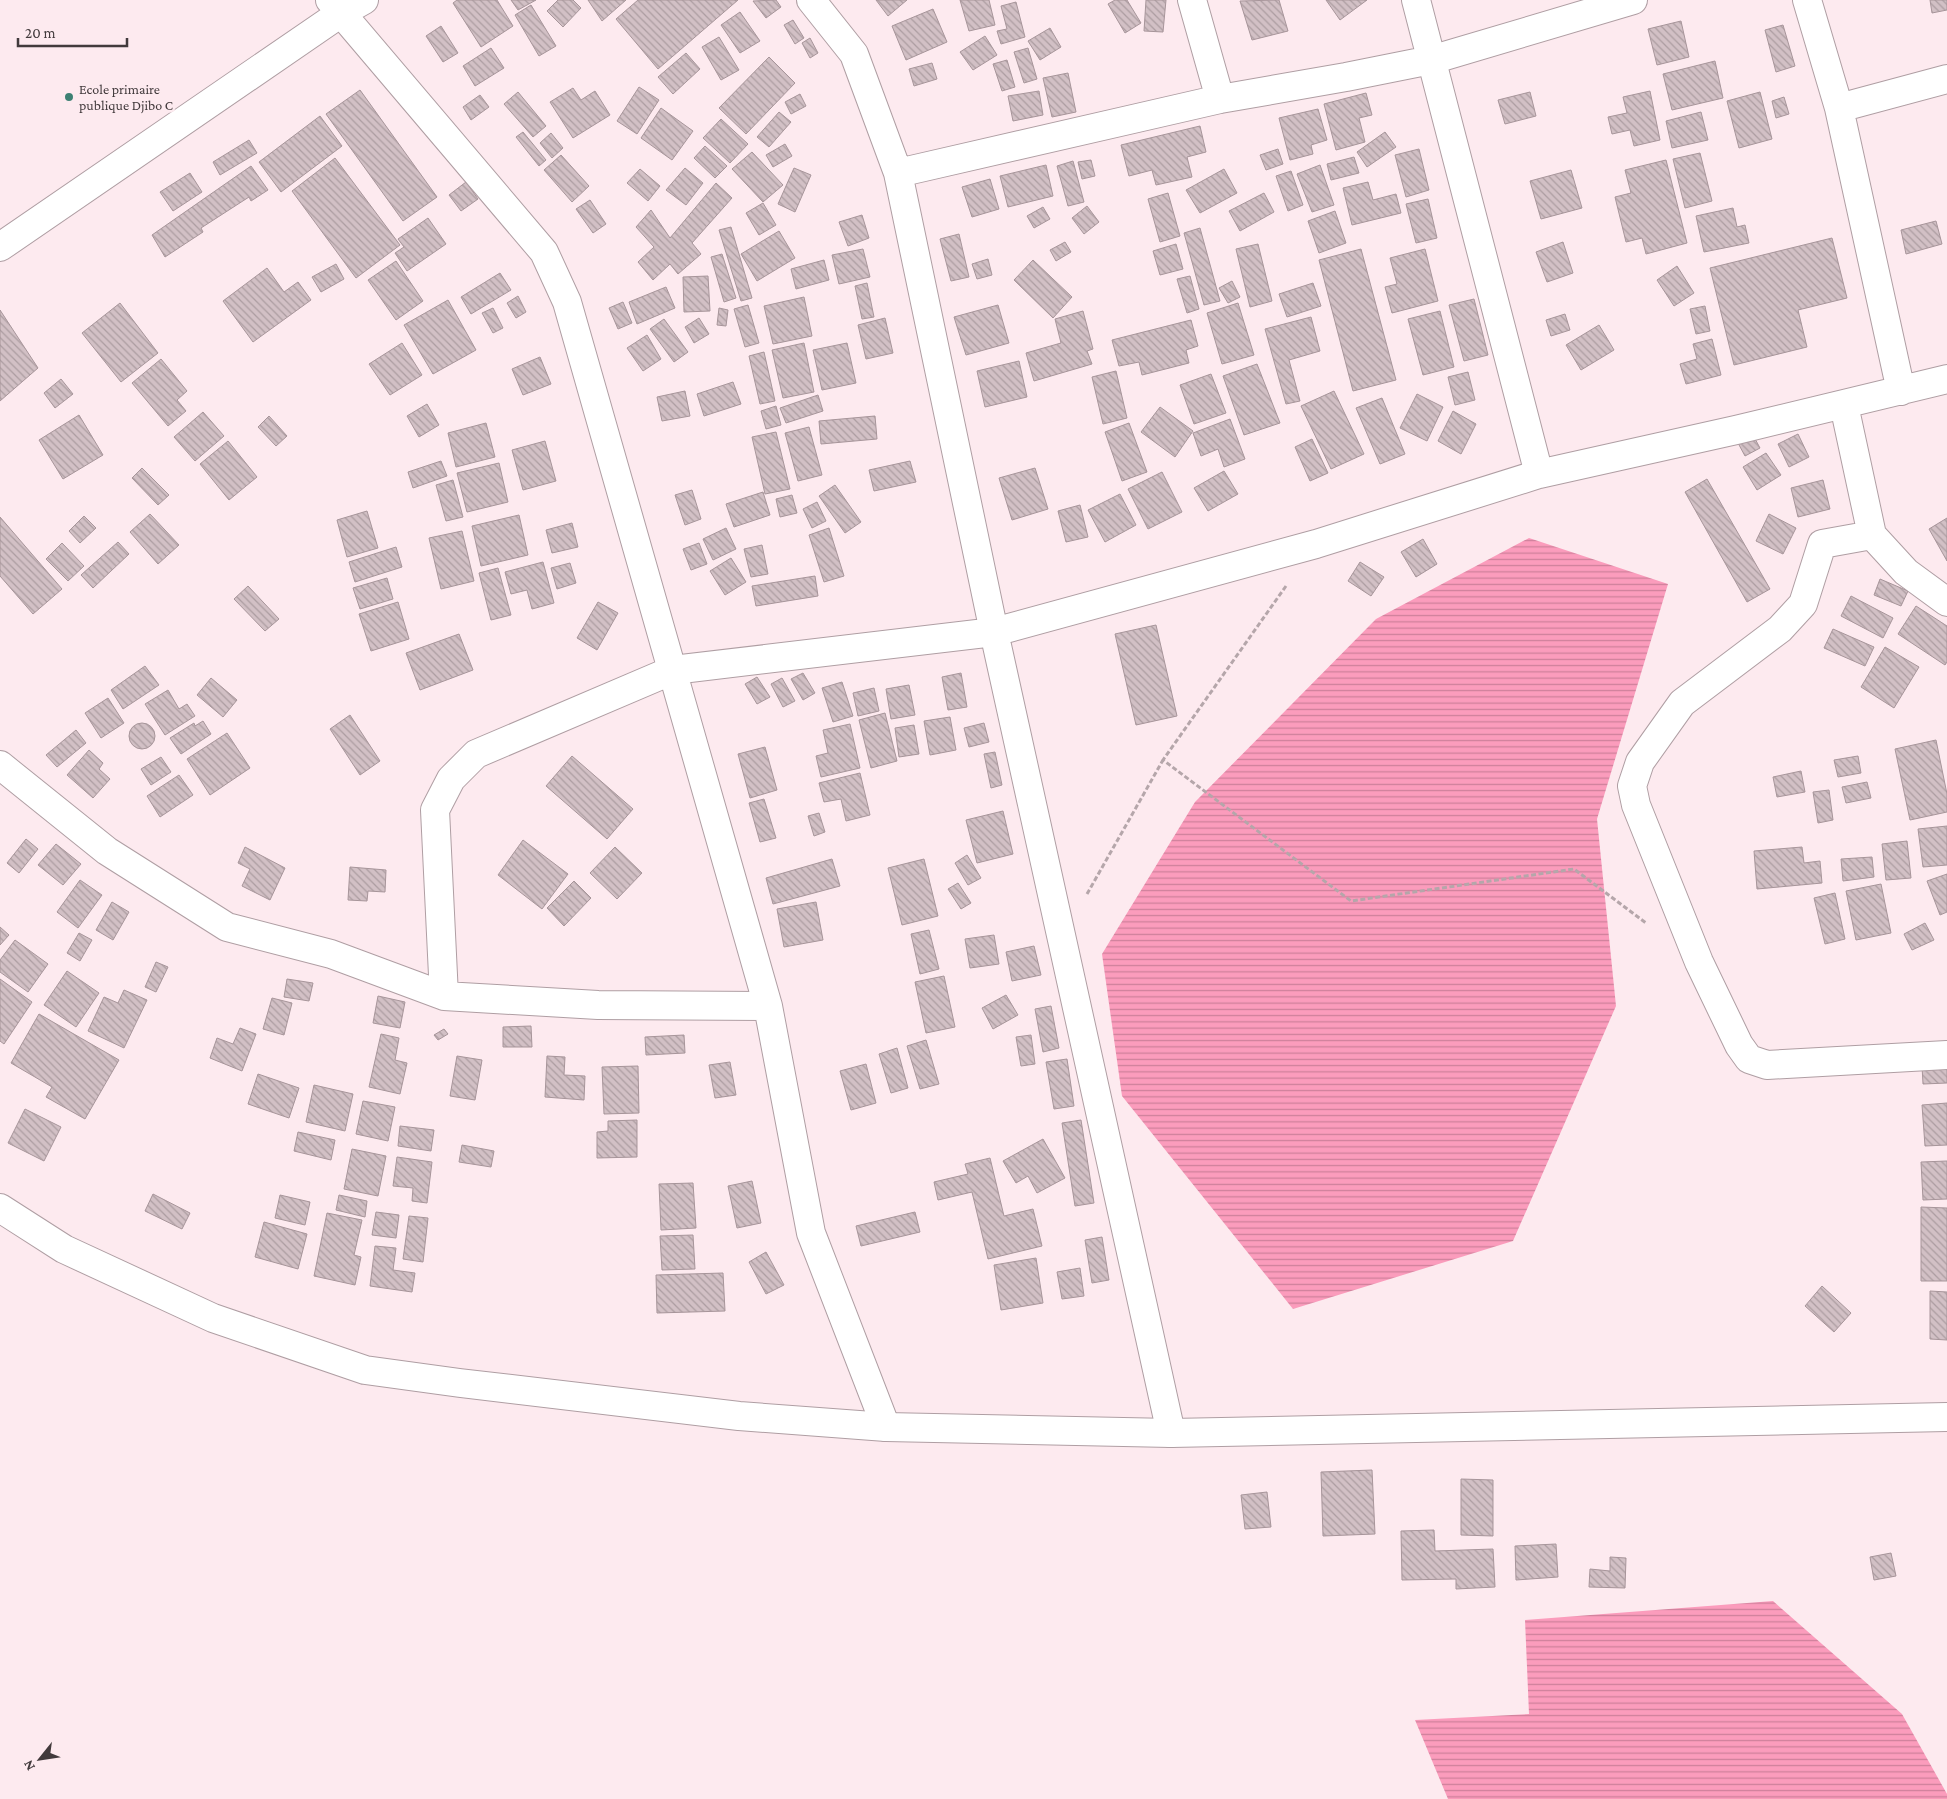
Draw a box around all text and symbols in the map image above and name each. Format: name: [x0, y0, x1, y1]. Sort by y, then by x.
scale bar: [18, 15, 126, 47]
text: 20 m: [25, 25, 56, 41]
place label: Ecole primaire publique Djibo C: [79, 81, 173, 114]
marker: Ecole primaire publique Djibo C: [63, 91, 75, 103]
north arrow: [15, 1734, 65, 1784]
text: N: [19, 1757, 38, 1774]

